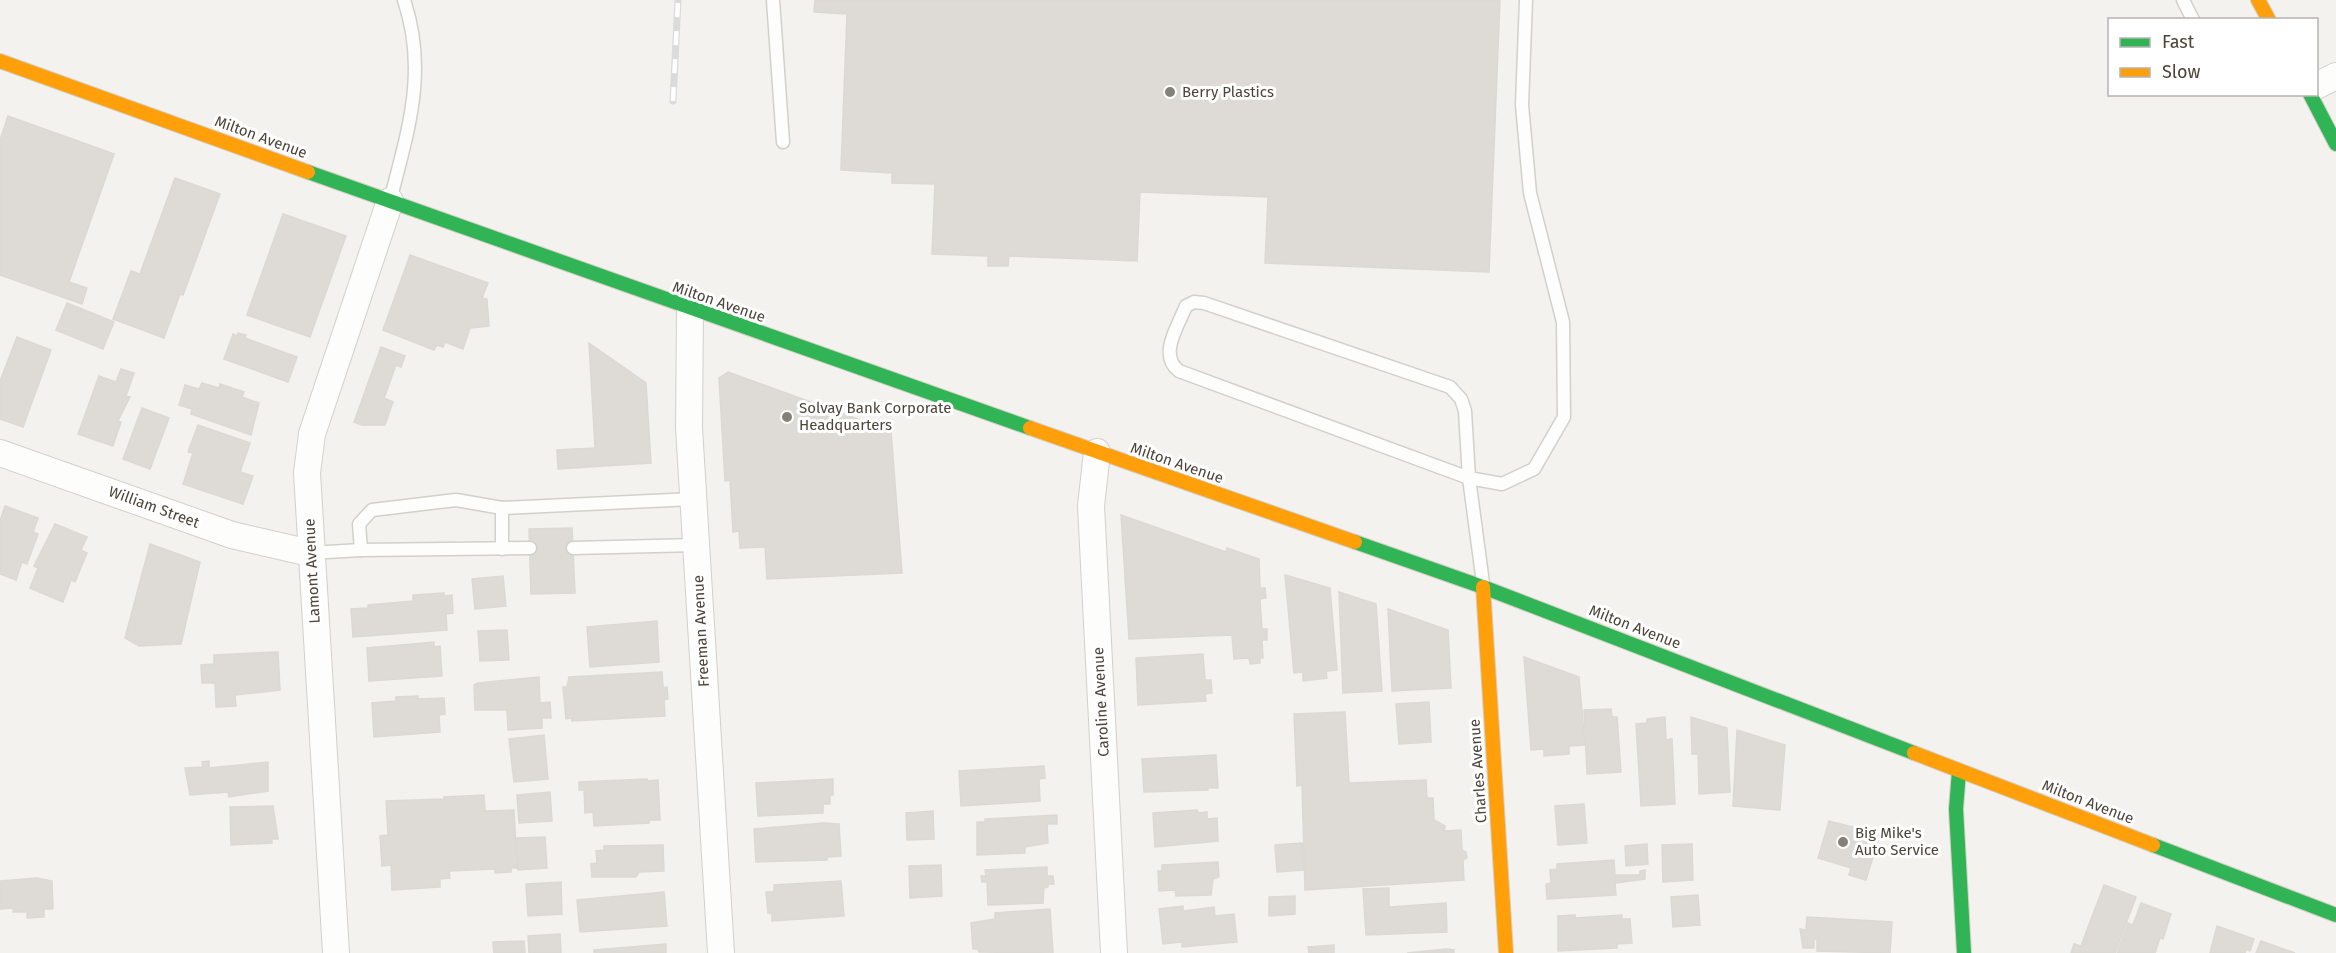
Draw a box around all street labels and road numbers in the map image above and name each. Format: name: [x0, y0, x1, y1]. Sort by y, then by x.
street label: Milton Avenue: [212, 112, 310, 162]
street label: Milton Avenue: [670, 278, 768, 326]
street label: Milton Avenue: [1128, 439, 1226, 487]
street label: William Street: [106, 482, 202, 532]
street label: Lamont Avenue: [300, 518, 324, 624]
street label: Freeman Avenue: [689, 575, 713, 687]
street label: Milton Avenue: [1587, 601, 1683, 653]
street label: Caroline Avenue: [1089, 647, 1113, 757]
street label: Charles Avenue: [1465, 718, 1491, 824]
street label: Milton Avenue: [2040, 776, 2136, 828]

